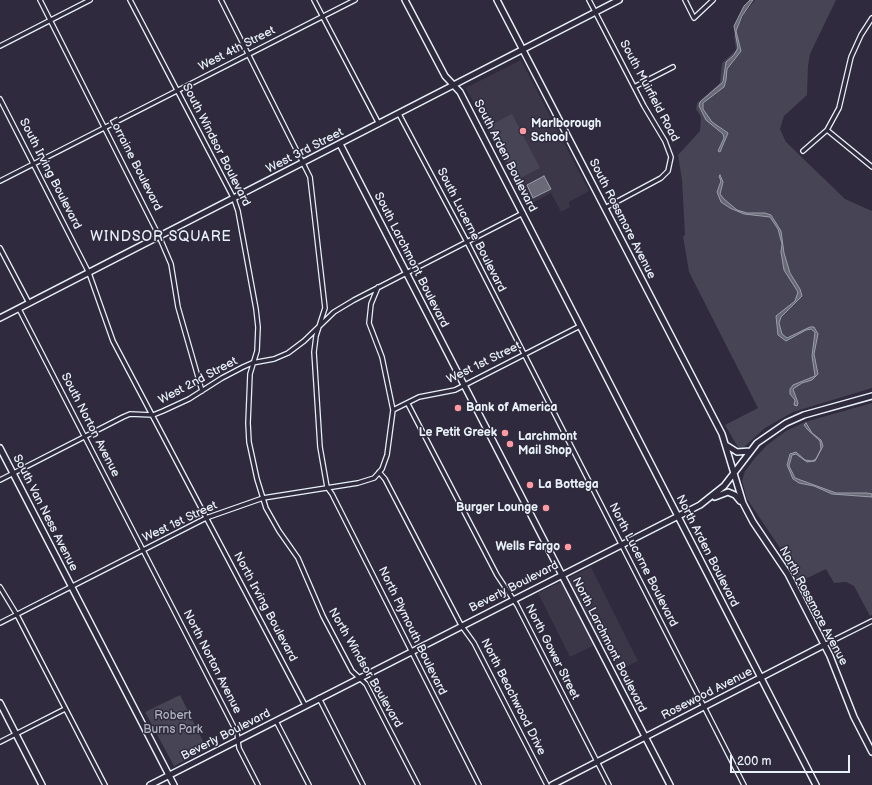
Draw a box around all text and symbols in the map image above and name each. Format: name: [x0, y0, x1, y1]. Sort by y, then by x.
street label: West 4th Street: [196, 24, 278, 74]
street label: South Muirfield Road: [616, 38, 682, 144]
street label: South Windsor Boulevard: [179, 81, 253, 209]
street label: South Arden Boulevard: [470, 97, 540, 215]
street label: Lorraine Boulevard: [105, 115, 165, 213]
street label: South Irving Boulevard: [16, 116, 84, 232]
place label: Marlborough School: [531, 117, 601, 145]
street label: West 3rd Street: [264, 125, 346, 177]
marker: Marlborough School: [518, 126, 528, 136]
street label: South Rossmore Avenue: [585, 157, 659, 281]
street label: South Lucerne Boulevard: [433, 166, 509, 294]
street label: South Larchmont Boulevard: [371, 190, 451, 330]
district label: WINDSOR SQUARE: [90, 229, 232, 245]
street label: West 1st Street: [445, 339, 523, 387]
street label: West 2nd Street: [156, 354, 240, 408]
street label: South Norton Avenue: [57, 371, 123, 479]
place label: Bank of America: [466, 401, 557, 415]
marker: Bank of America: [453, 403, 463, 413]
place label: Le Petit Greek: [419, 426, 497, 440]
marker: Le Petit Greek: [500, 428, 510, 438]
place label: Larchmont Mail Shop: [518, 430, 577, 458]
marker: Larchmont Mail Shop: [505, 439, 515, 449]
street label: South Van Ness Avenue: [9, 452, 81, 574]
place label: La Bottega: [538, 478, 599, 492]
marker: La Bottega: [525, 480, 535, 490]
street label: North Arden Boulevard: [672, 493, 742, 609]
street label: West 1st Street: [140, 498, 220, 546]
place label: Burger Lounge: [456, 501, 538, 515]
street label: North Lucerne Boulevard: [605, 501, 681, 629]
marker: Burger Lounge: [541, 503, 551, 513]
place label: Wells Fargo: [496, 540, 560, 554]
marker: Wells Fargo: [563, 542, 573, 552]
street label: North Rossmore Avenue: [776, 544, 850, 668]
street label: North Irving Boulevard: [230, 550, 300, 664]
street label: Beverly Boulevard: [467, 558, 561, 616]
street label: North Plymouth Boulevard: [375, 564, 449, 698]
street label: North Larchmont Boulevard: [569, 575, 649, 715]
street label: North Gower Street: [522, 602, 582, 702]
street label: North Windsor Boulevard: [325, 606, 405, 730]
street label: North Norton Avenue: [180, 608, 244, 716]
street label: North Beachwood Drive: [477, 636, 549, 758]
street label: Rosewood Avenue: [659, 665, 755, 723]
street label: Beverly Boulevard: [179, 706, 273, 764]
park label: Robert Burns Park: [143, 709, 203, 737]
scale bar: [732, 747, 852, 773]
text: 200 m: [737, 754, 771, 769]

